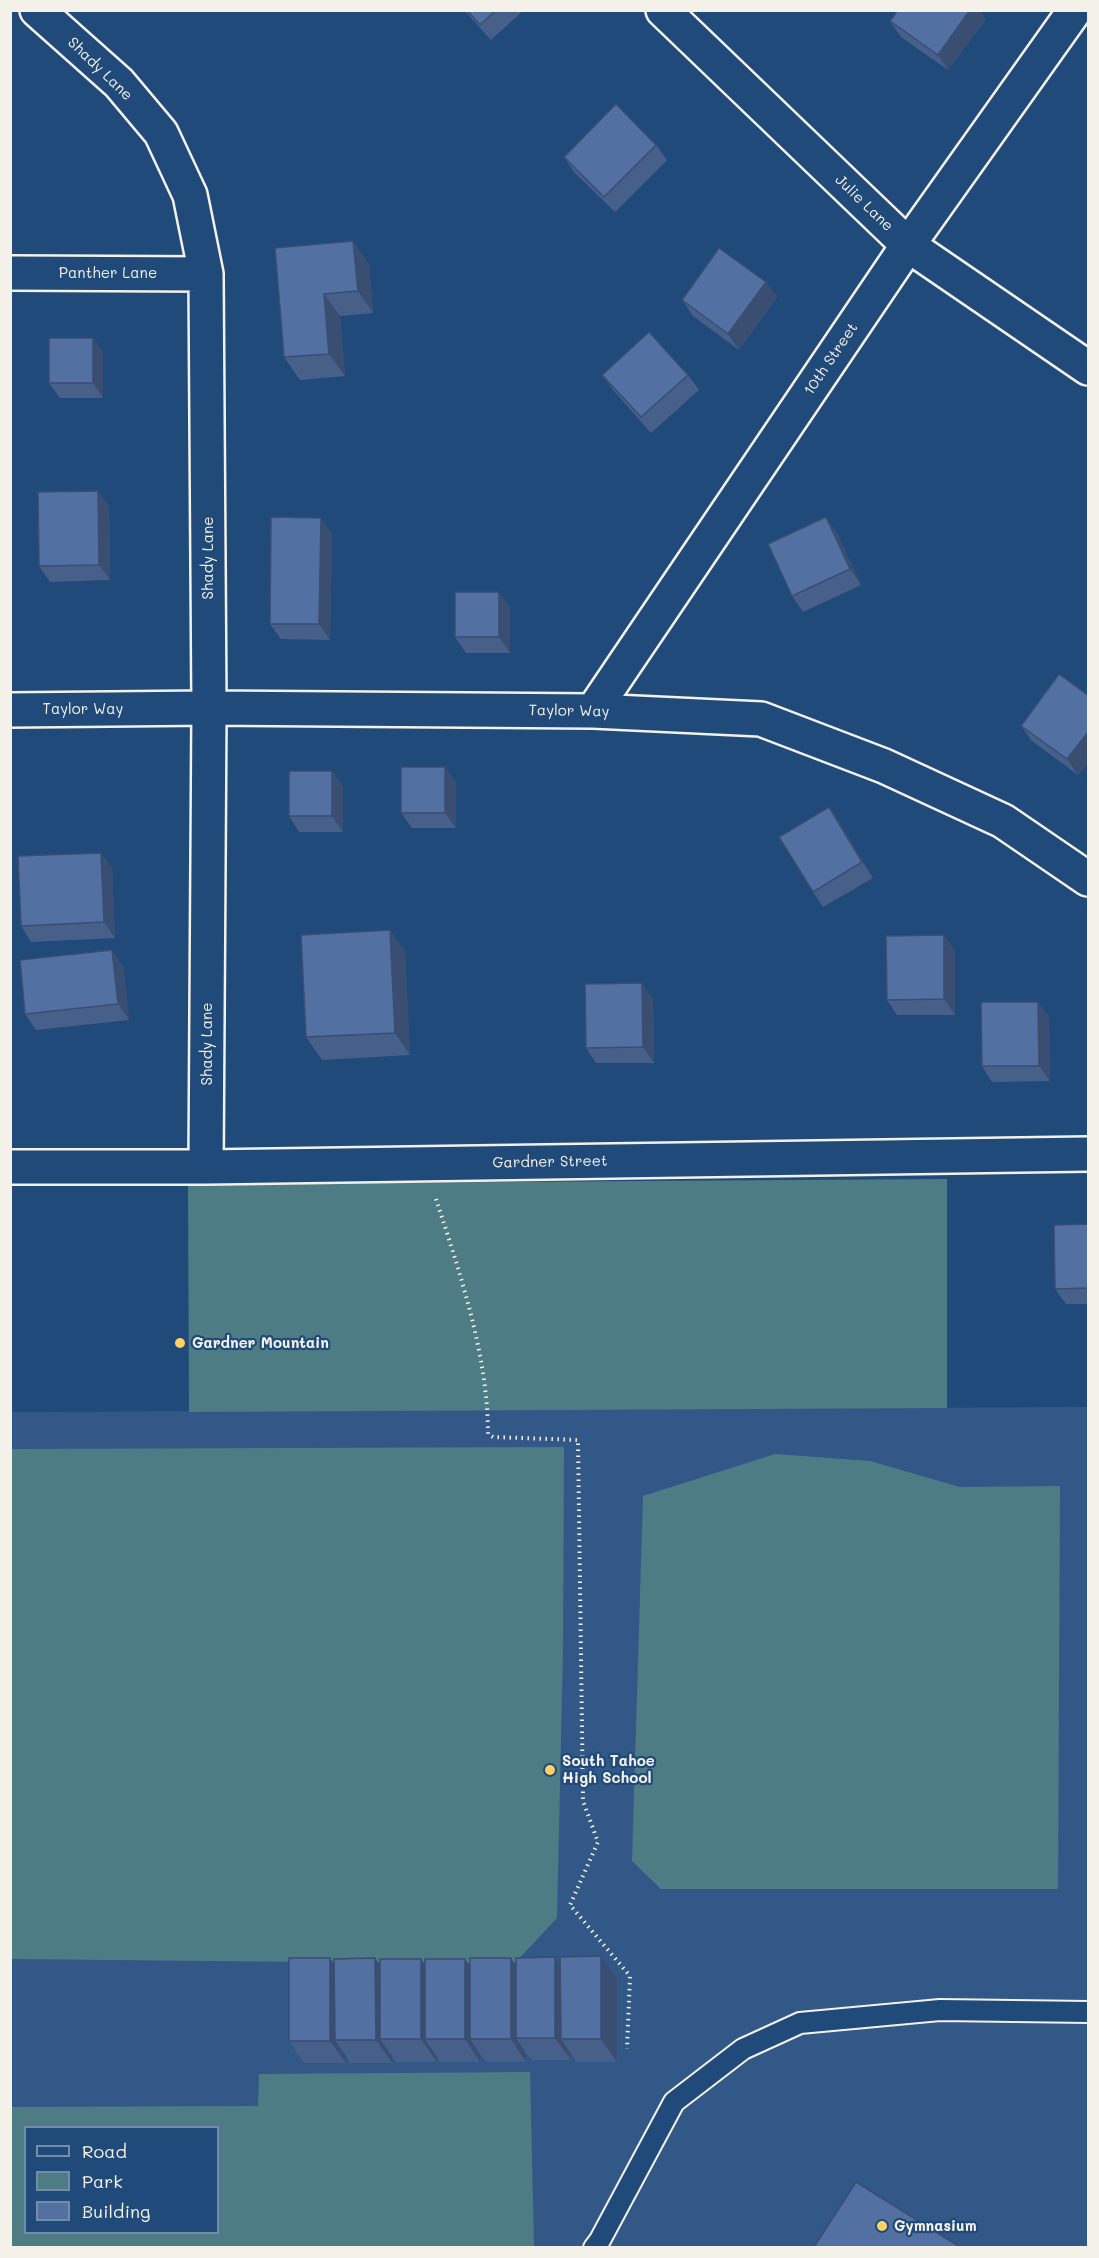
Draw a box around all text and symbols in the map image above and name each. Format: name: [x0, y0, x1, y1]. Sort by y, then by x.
street label: Shady Lane: [64, 34, 136, 104]
street label: Julie Lane: [831, 171, 897, 235]
street label: Panther Lane: [59, 264, 157, 282]
street label: 10th Street: [800, 319, 862, 399]
street label: Shady Lane: [199, 516, 217, 600]
street label: Taylor Way: [43, 700, 123, 718]
street label: Taylor Way: [528, 701, 610, 721]
street label: Shady Lane: [198, 1002, 216, 1086]
street label: Gardner Street: [492, 1152, 608, 1172]
place label: Gardner Mountain: [192, 1334, 329, 1352]
marker: Gardner Mountain: [173, 1336, 187, 1350]
place label: South Tahoe High School: [562, 1752, 655, 1787]
marker: South Tahoe High School: [543, 1763, 557, 1777]
legend: [24, 2126, 219, 2234]
text: Road: [82, 2139, 127, 2163]
text: Park: [82, 2169, 123, 2193]
text: Building: [82, 2199, 150, 2223]
place label: Gymnasium: [894, 2217, 977, 2235]
marker: Gymnasium: [875, 2219, 889, 2233]

